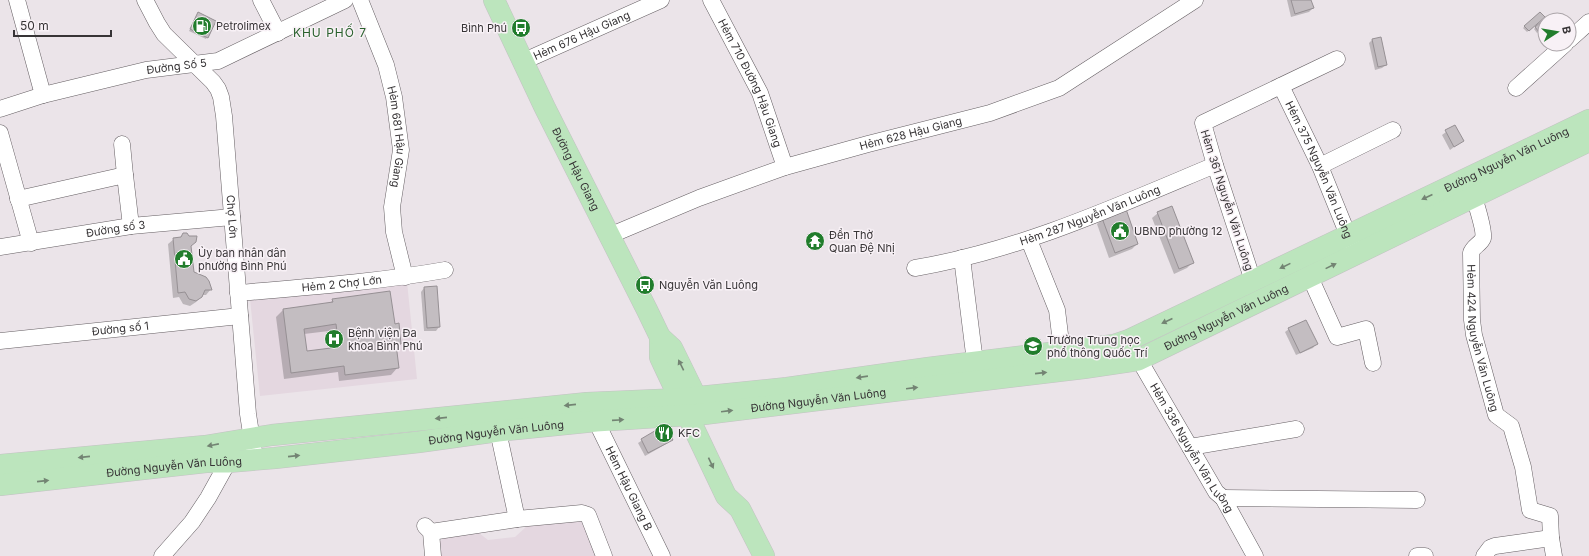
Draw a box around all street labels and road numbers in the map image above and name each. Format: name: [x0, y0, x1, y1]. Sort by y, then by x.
street label: Hẻm 676 Hậu Giang: [531, 8, 632, 63]
street label: Hẻm 710 Đường Hậu Giang: [715, 16, 785, 149]
street label: Đường Số 5: [146, 55, 208, 77]
street label: Hẻm 681 Hậu Giang: [384, 84, 408, 189]
street label: Hẻm 375 Nguyễn Văn Luông: [1282, 99, 1356, 240]
street label: Hẻm 628 Hậu Giang: [858, 113, 963, 153]
street label: Đường Nguyễn Văn Luông: [1442, 124, 1571, 195]
street label: Đường Hậu Giang: [549, 125, 603, 213]
street label: Hẻm 361 Nguyễn Văn Luông: [1198, 127, 1257, 272]
street label: Hẻm 287 Nguyễn Văn Luông: [1018, 182, 1162, 248]
street label: Chợ Lớn: [223, 194, 241, 239]
street label: Đường số 3: [85, 218, 146, 240]
street label: Hẻm 424 Nguyễn Văn Luông: [1464, 264, 1502, 413]
street label: Hẻm 2 Chợ Lớn: [301, 272, 383, 295]
street label: Đường Nguyễn Văn Luông: [1162, 281, 1290, 353]
street label: Đường số 1: [91, 319, 150, 338]
street label: Hẻm 336 Nguyễn Văn Luông: [1147, 380, 1237, 515]
street label: Đường Nguyễn Văn Luông: [750, 385, 887, 415]
street label: Đường Nguyễn Văn Luông: [427, 417, 564, 448]
street label: Hẻm Hậu Giang B: [602, 444, 655, 533]
street label: Đường Nguyễn Văn Luông: [105, 454, 242, 480]

